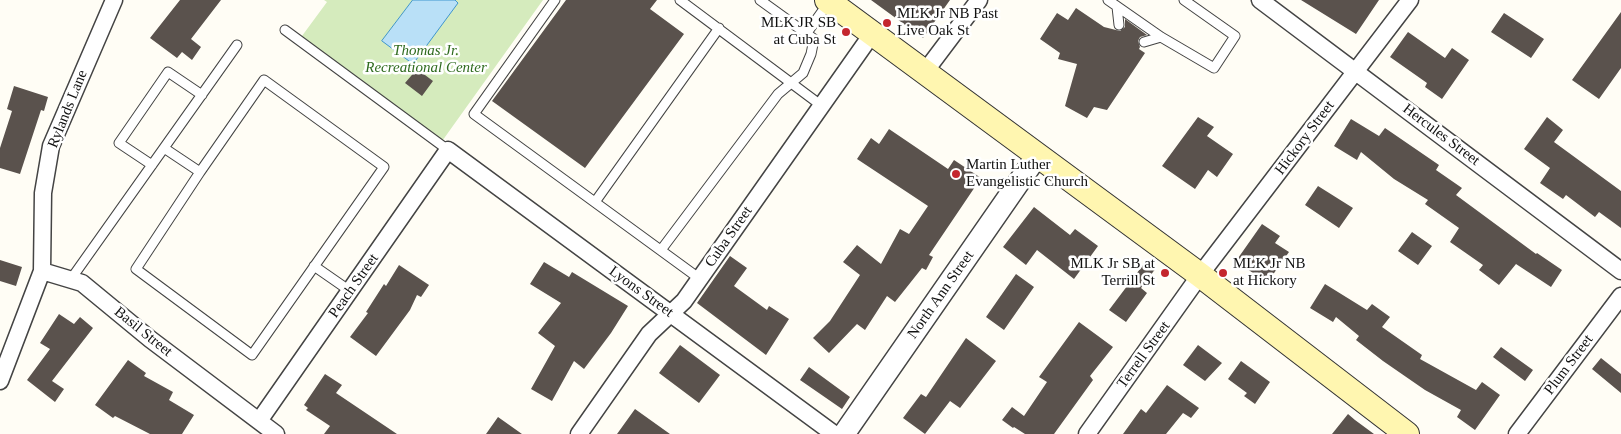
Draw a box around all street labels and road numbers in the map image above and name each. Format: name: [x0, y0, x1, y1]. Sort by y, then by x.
street label: Rylands Lane: [44, 67, 92, 151]
street label: Hickory Street: [1271, 97, 1339, 179]
street label: Hercules Street: [1399, 100, 1483, 170]
street label: Cuba Street: [701, 203, 757, 271]
street label: North Ann Street: [904, 248, 978, 342]
street label: Peach Street: [325, 250, 383, 322]
street label: Lyons Street: [605, 263, 677, 321]
street label: Basil Street: [110, 303, 176, 361]
street label: Terrell Street: [1114, 318, 1174, 392]
street label: Plum Street: [1541, 331, 1597, 399]

